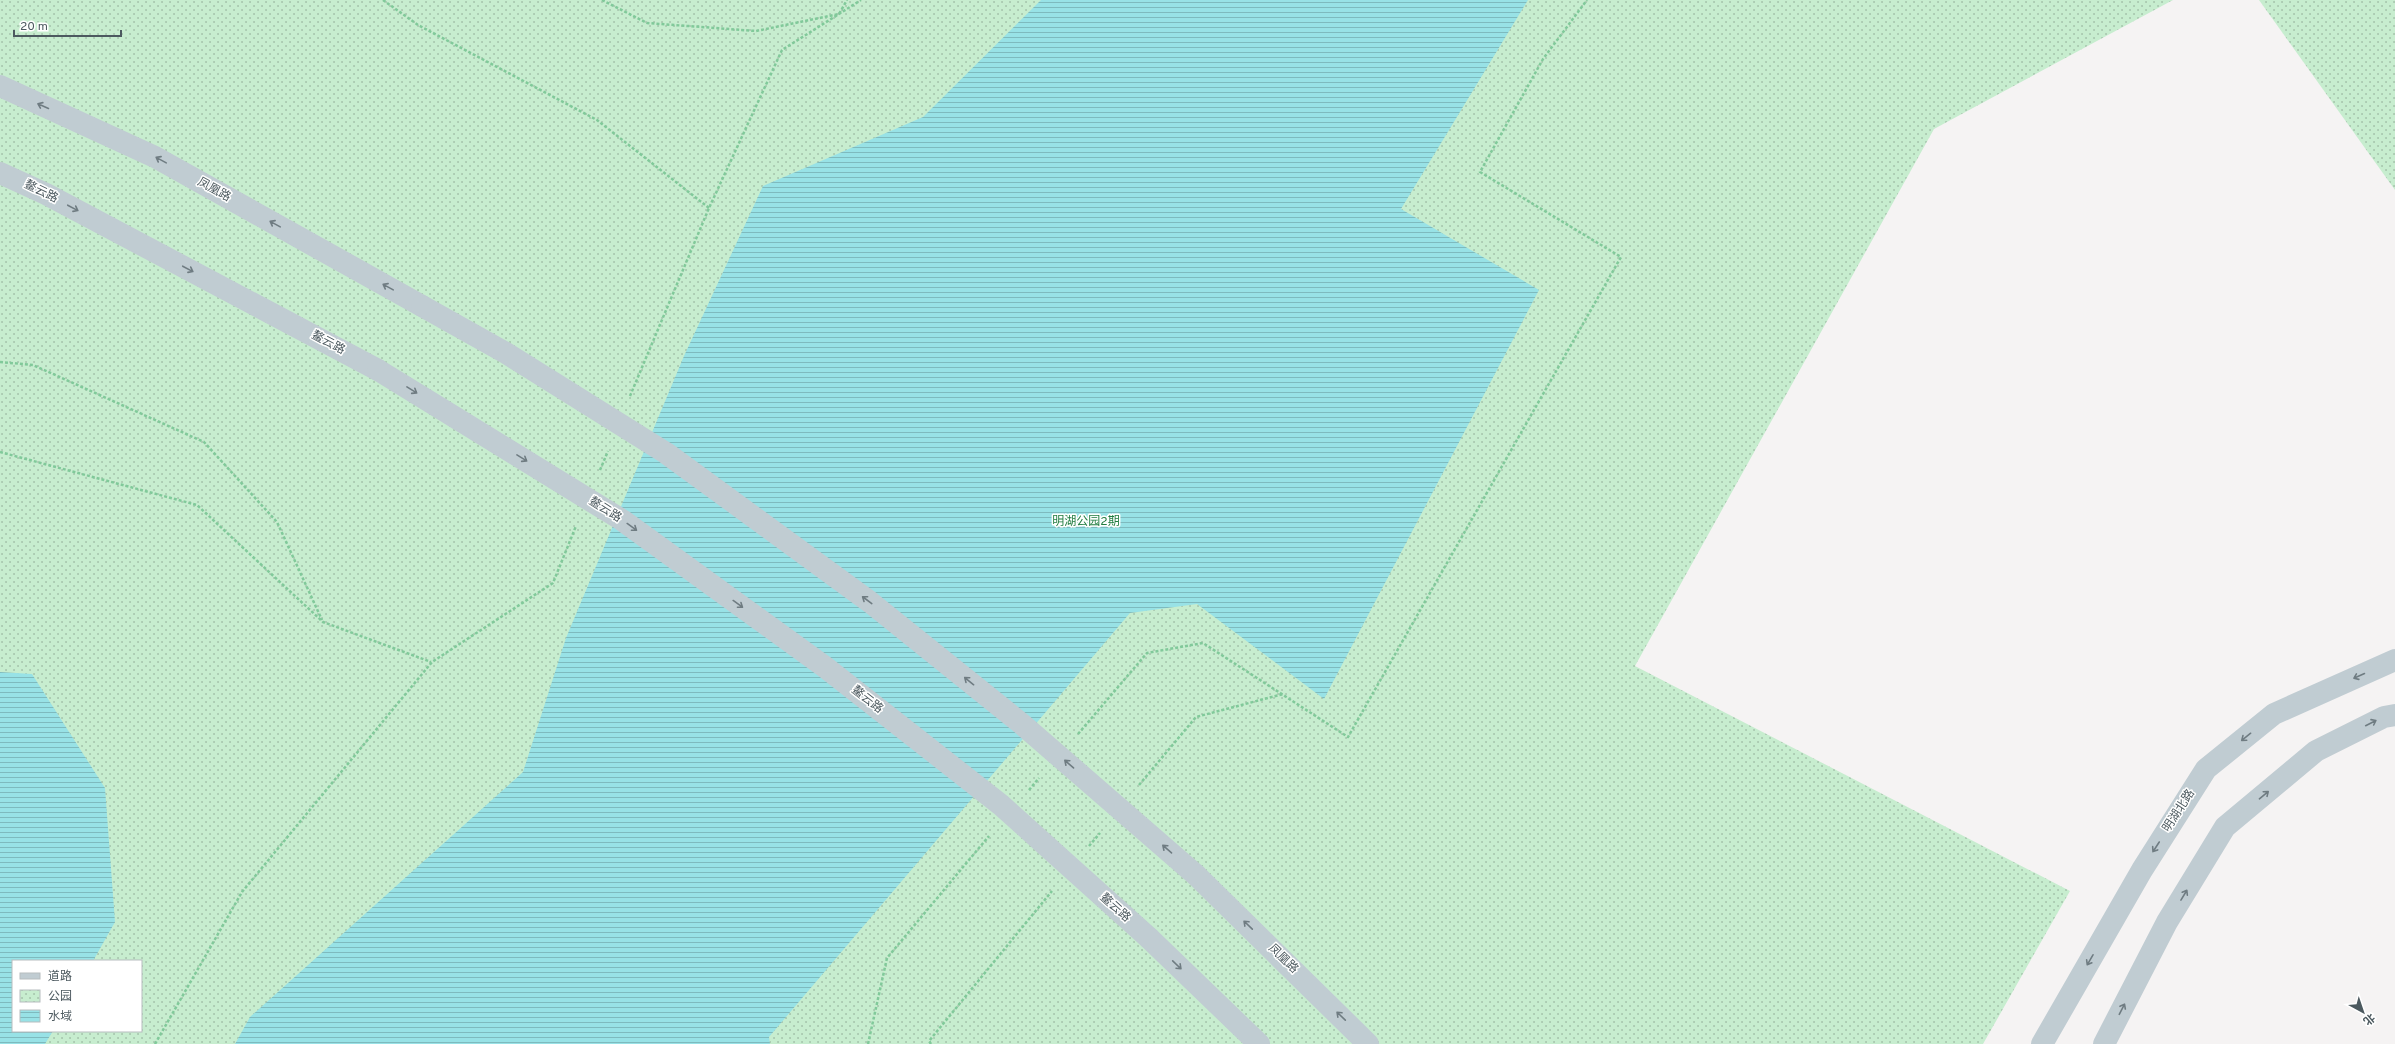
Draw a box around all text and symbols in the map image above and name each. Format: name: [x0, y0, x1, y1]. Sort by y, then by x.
scale bar: [14, 12, 121, 38]
text: 20 m: [20, 19, 48, 35]
one-way arrow: [37, 102, 49, 109]
one-way arrow: [155, 156, 167, 164]
street label: 凤凰路: [194, 174, 234, 206]
street label: 鳌云路: [21, 177, 61, 207]
one-way arrow: [67, 205, 79, 212]
one-way arrow: [269, 219, 281, 227]
one-way arrow: [182, 266, 194, 273]
one-way arrow: [382, 283, 394, 290]
street label: 鳌云路: [308, 327, 348, 359]
one-way arrow: [406, 386, 417, 394]
one-way arrow: [516, 455, 528, 463]
street label: 鳌云路: [585, 494, 625, 526]
park label: 明湖公园2期: [1052, 514, 1120, 530]
one-way arrow: [627, 523, 638, 531]
one-way arrow: [862, 596, 873, 604]
one-way arrow: [732, 599, 743, 608]
one-way arrow: [2354, 673, 2366, 680]
one-way arrow: [963, 677, 974, 685]
street label: 鳌云路: [848, 683, 886, 717]
one-way arrow: [2365, 719, 2377, 726]
one-way arrow: [2240, 733, 2251, 741]
one-way arrow: [1063, 760, 1074, 769]
street label: 明湖北路: [2159, 787, 2199, 835]
one-way arrow: [2259, 790, 2269, 799]
one-way arrow: [2152, 842, 2160, 853]
one-way arrow: [1162, 845, 1172, 854]
one-way arrow: [2180, 889, 2188, 901]
street label: 鳌云路: [1096, 890, 1134, 926]
one-way arrow: [1243, 920, 1253, 930]
street label: 凤凰路: [1264, 941, 1302, 977]
one-way arrow: [2086, 954, 2094, 966]
legend: [12, 960, 142, 1032]
one-way arrow: [1172, 961, 1182, 970]
text: 道路: [48, 969, 72, 985]
text: 公园: [48, 989, 72, 1005]
north arrow: [2343, 992, 2383, 1032]
one-way arrow: [2119, 1004, 2126, 1016]
text: 水域: [48, 1009, 72, 1025]
text: 北: [2360, 1010, 2377, 1028]
one-way arrow: [1336, 1011, 1346, 1021]

